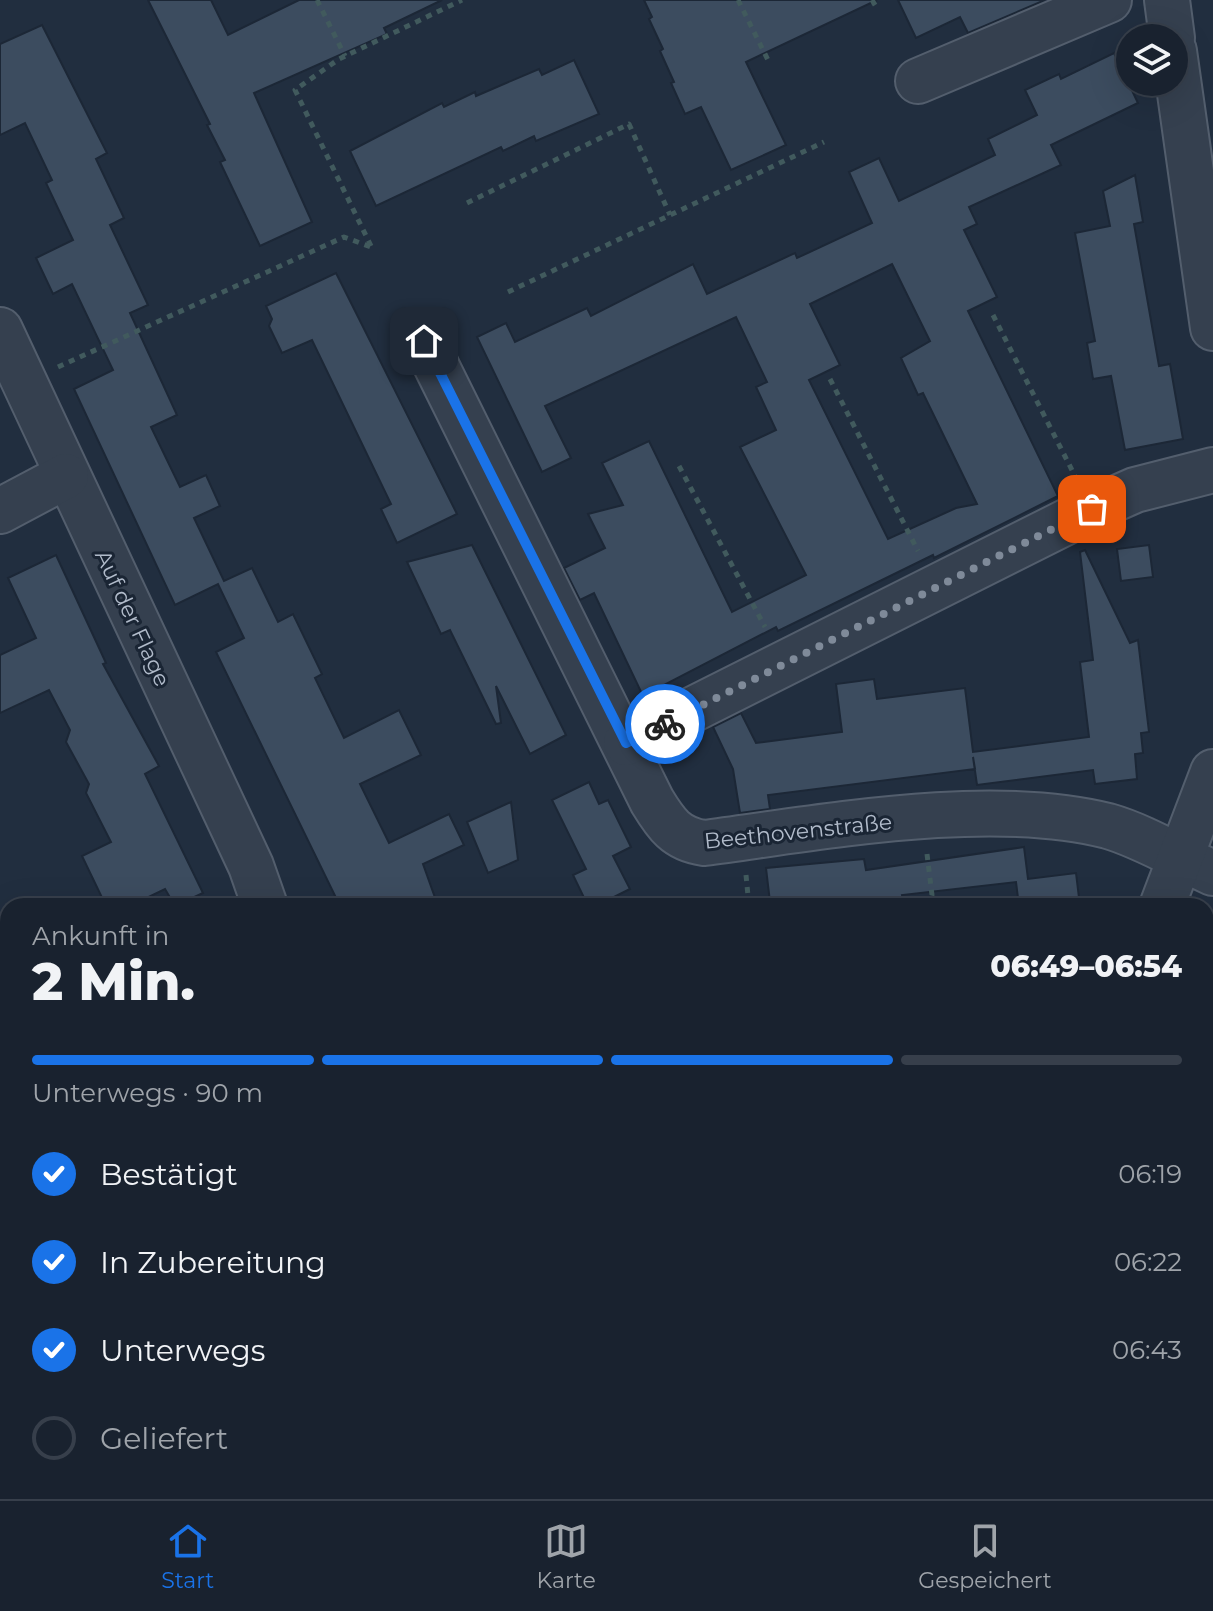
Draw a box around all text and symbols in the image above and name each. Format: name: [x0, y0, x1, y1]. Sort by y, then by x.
map controls: [1116, 24, 1188, 96]
button: layers: [1116, 24, 1188, 96]
pin: [390, 307, 458, 375]
icon: home: [402, 319, 446, 363]
pin: [1058, 475, 1126, 543]
icon: bag: [1070, 487, 1114, 531]
street label: Auf der Flage: [89, 546, 176, 691]
courier: [625, 684, 705, 764]
icon: bike: [643, 702, 687, 746]
street label: Beethovenstraße: [703, 808, 893, 855]
text: Ankunft in: [32, 920, 169, 952]
text: 06:49–06:54: [990, 948, 1182, 985]
text: 2 Min.: [32, 950, 195, 1013]
text: Unterwegs · 90 m: [32, 1077, 263, 1109]
icon: check: [32, 1152, 76, 1196]
text: Bestätigt: [100, 1156, 238, 1193]
text: 06:19: [1118, 1158, 1182, 1190]
icon: check: [32, 1240, 76, 1284]
text: In Zubereitung: [100, 1244, 326, 1281]
text: 06:22: [1114, 1246, 1182, 1278]
icon: check: [32, 1328, 76, 1372]
text: Unterwegs: [100, 1332, 265, 1369]
text: 06:43: [1112, 1334, 1182, 1366]
text: Geliefert: [100, 1420, 228, 1457]
tab: Start: [161, 1519, 214, 1594]
tab: Karte: [537, 1519, 596, 1594]
tab: Gespeichert: [918, 1519, 1052, 1594]

